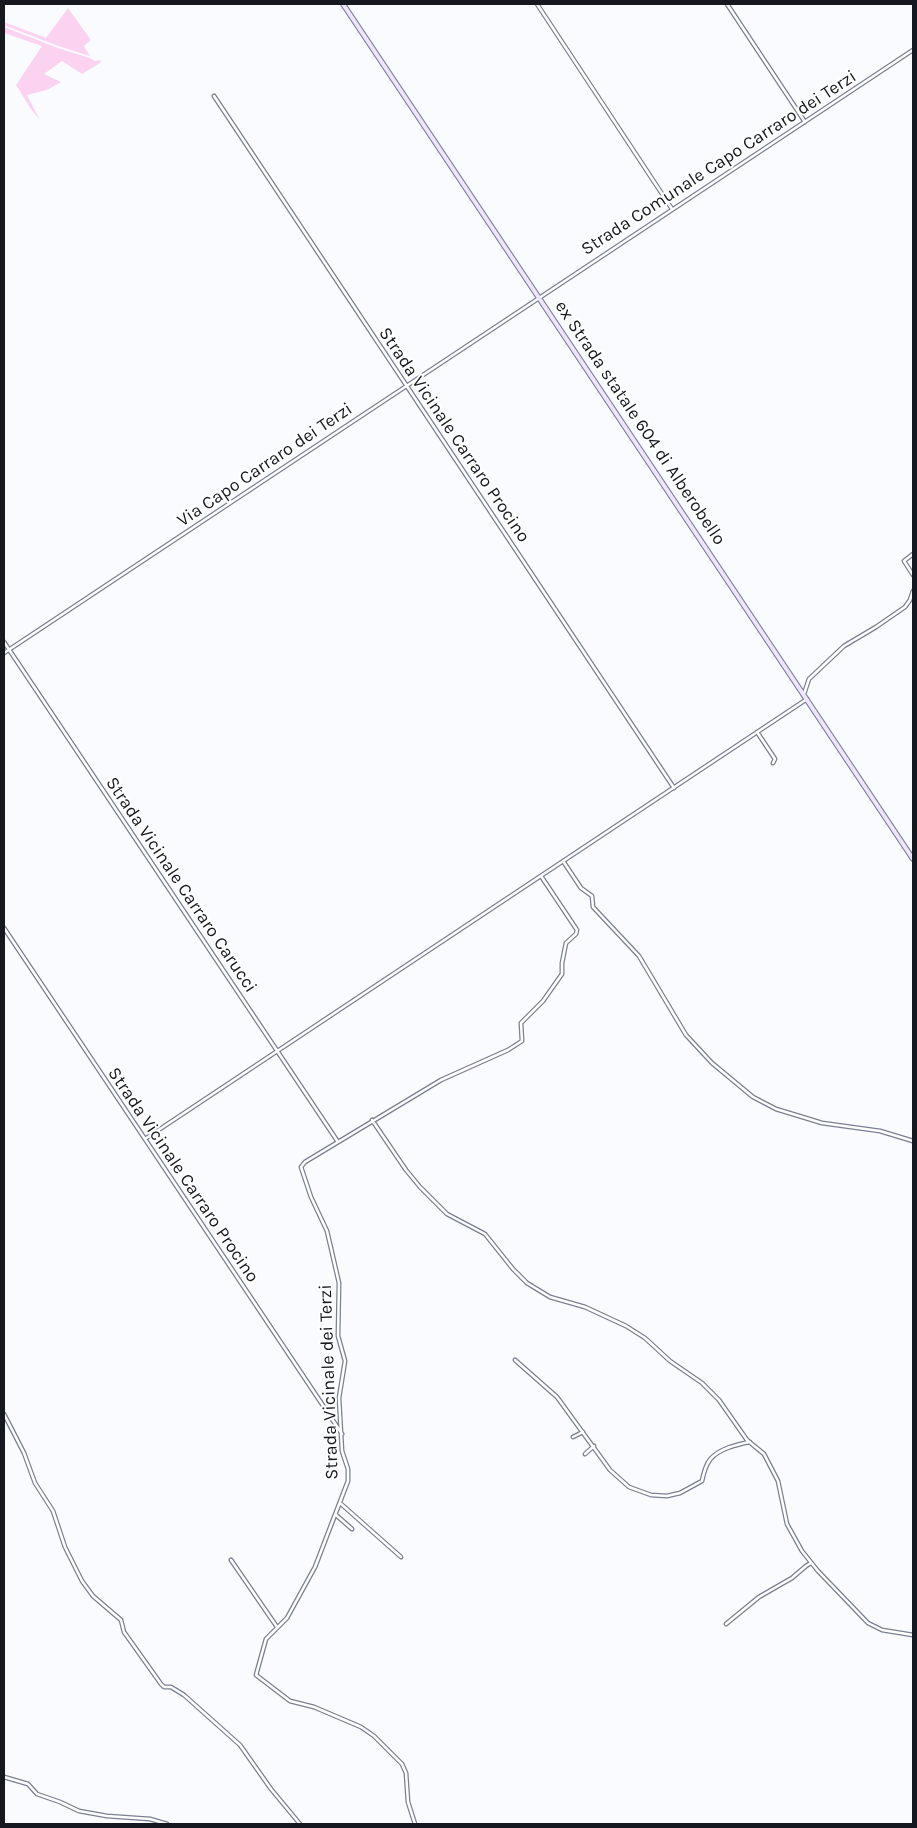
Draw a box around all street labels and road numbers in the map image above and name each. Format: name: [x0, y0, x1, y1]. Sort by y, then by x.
street label: Strada Comunale Capo Carraro dei Terzi: [577, 66, 861, 260]
street label: ex Strada statale 604 di Alberobello: [550, 297, 730, 549]
street label: Strada Vicinale Carraro Procino: [374, 323, 534, 547]
street label: Via Capo Carraro dei Terzi: [173, 398, 357, 532]
street label: Strada Vicinale Carraro Carucci: [101, 773, 261, 997]
street label: Strada Vicinale Carraro Procino: [103, 1063, 263, 1287]
street label: Strada Vicinale dei Terzi: [315, 1284, 343, 1480]

